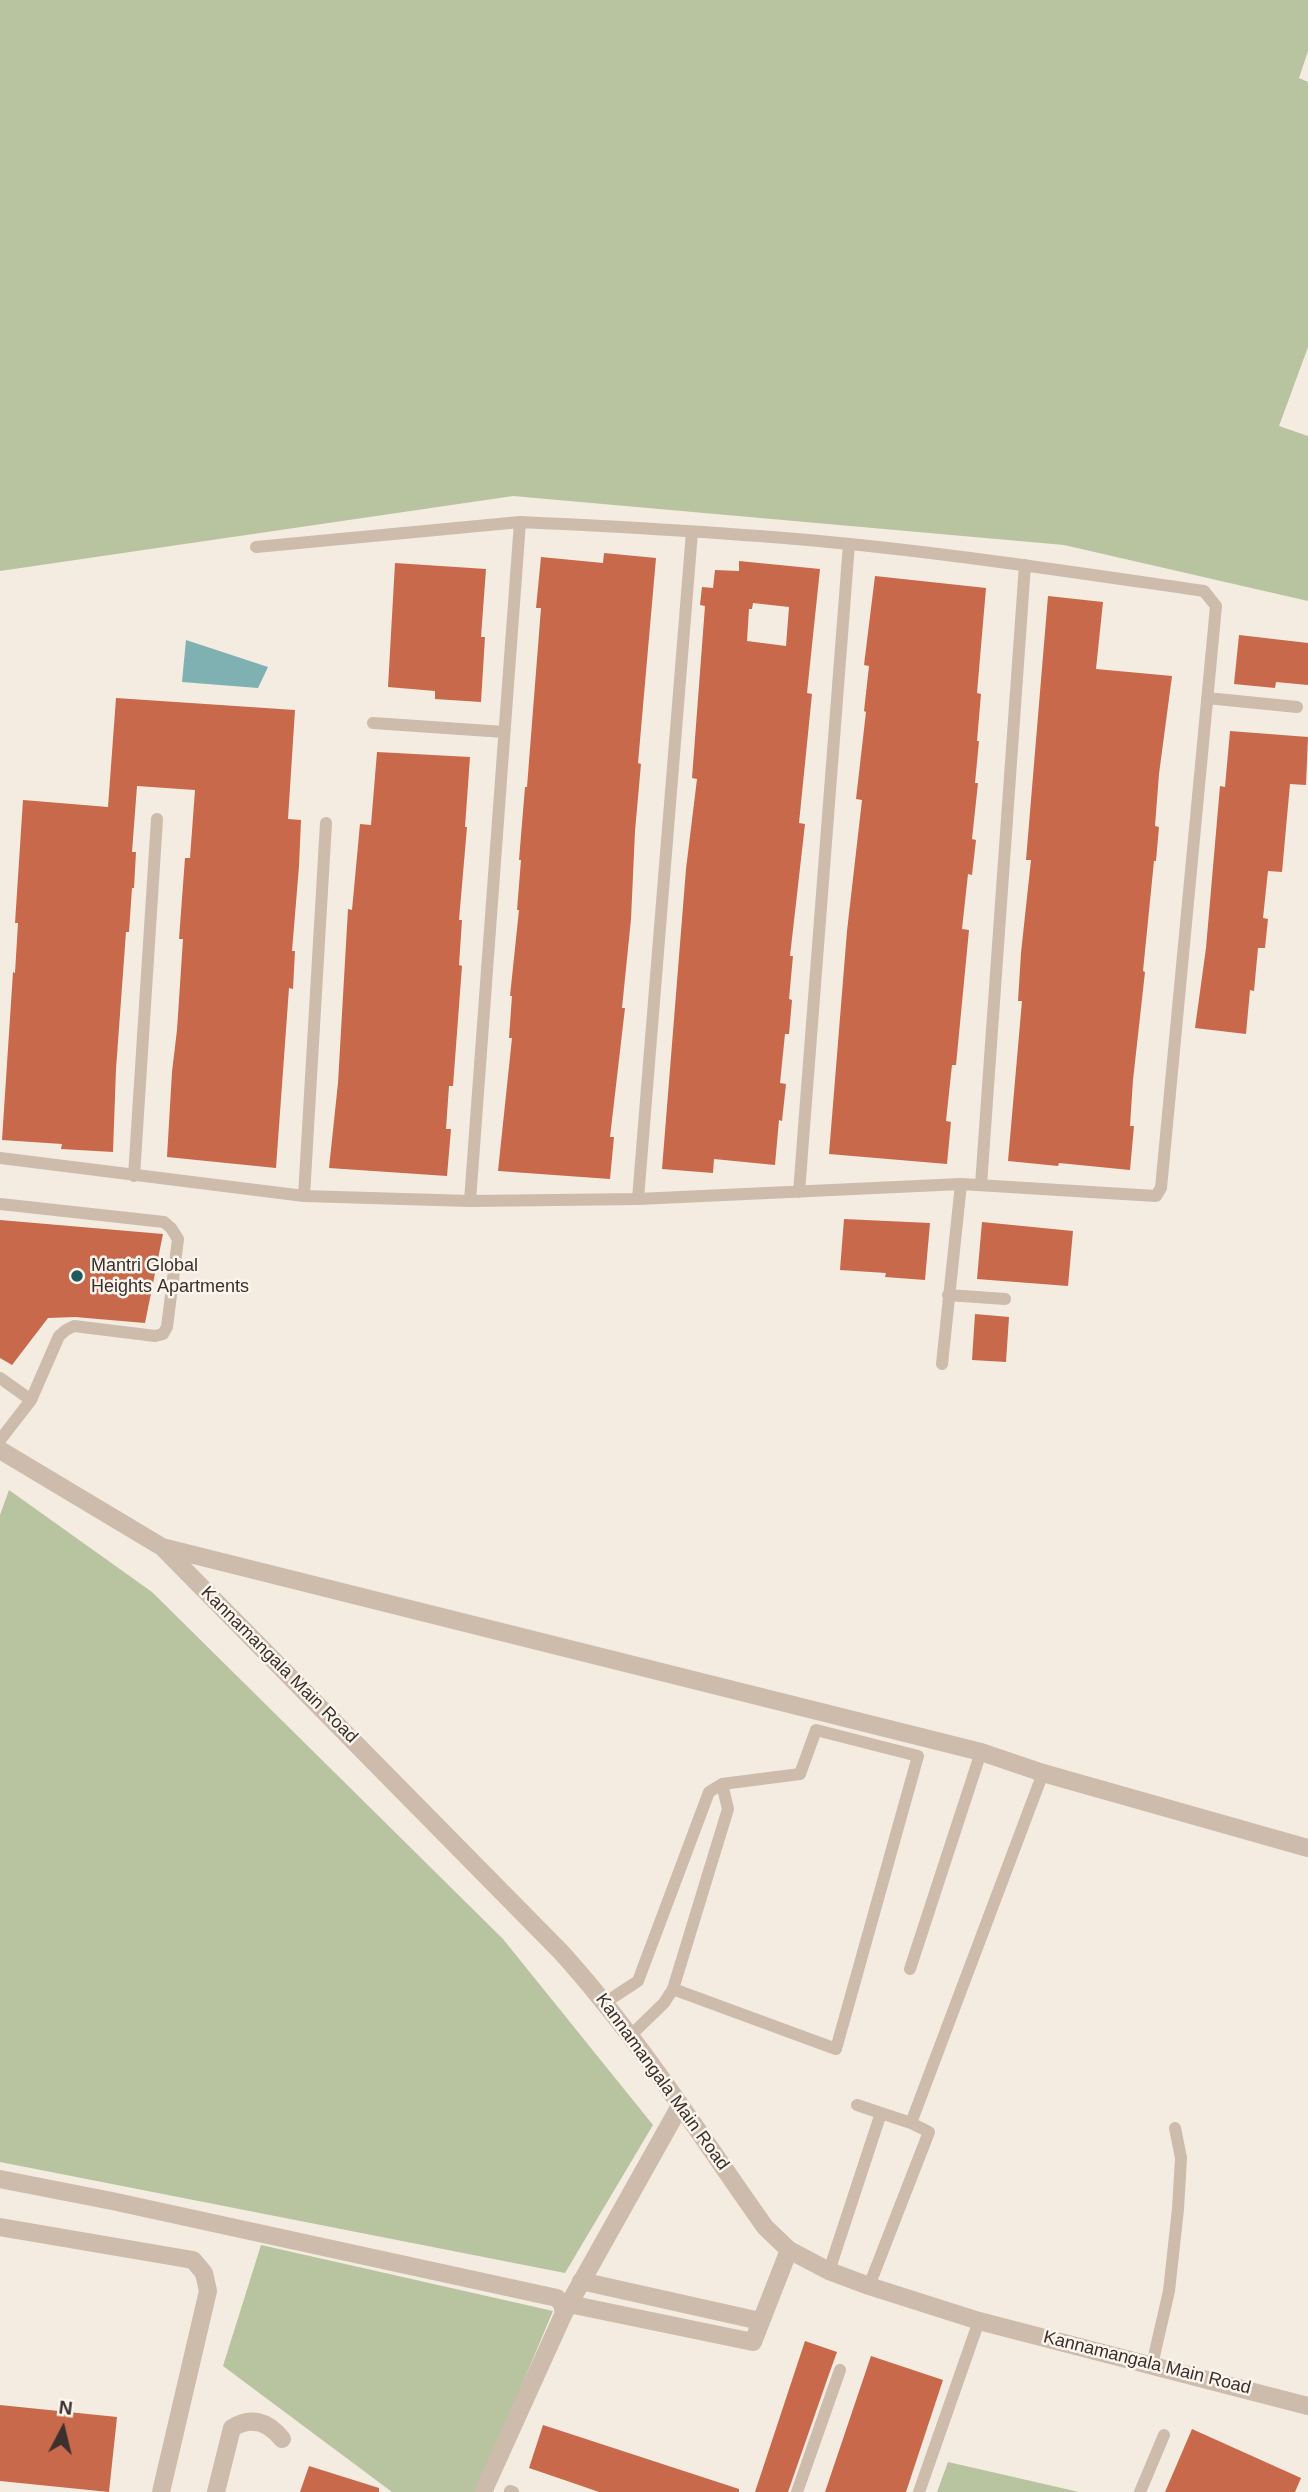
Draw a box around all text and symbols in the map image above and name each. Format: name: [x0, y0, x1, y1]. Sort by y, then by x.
place label: Mantri Global Heights Apartments: [91, 1255, 249, 1298]
marker: Mantri Global Heights Apartments: [69, 1268, 85, 1284]
street label: Kannamangala Main Road: [196, 1582, 362, 1748]
street label: Kannamangala Main Road: [591, 1989, 733, 2175]
street label: Kannamangala Main Road: [1041, 2327, 1253, 2399]
north arrow: [28, 2394, 98, 2464]
text: N: [58, 2396, 74, 2419]

